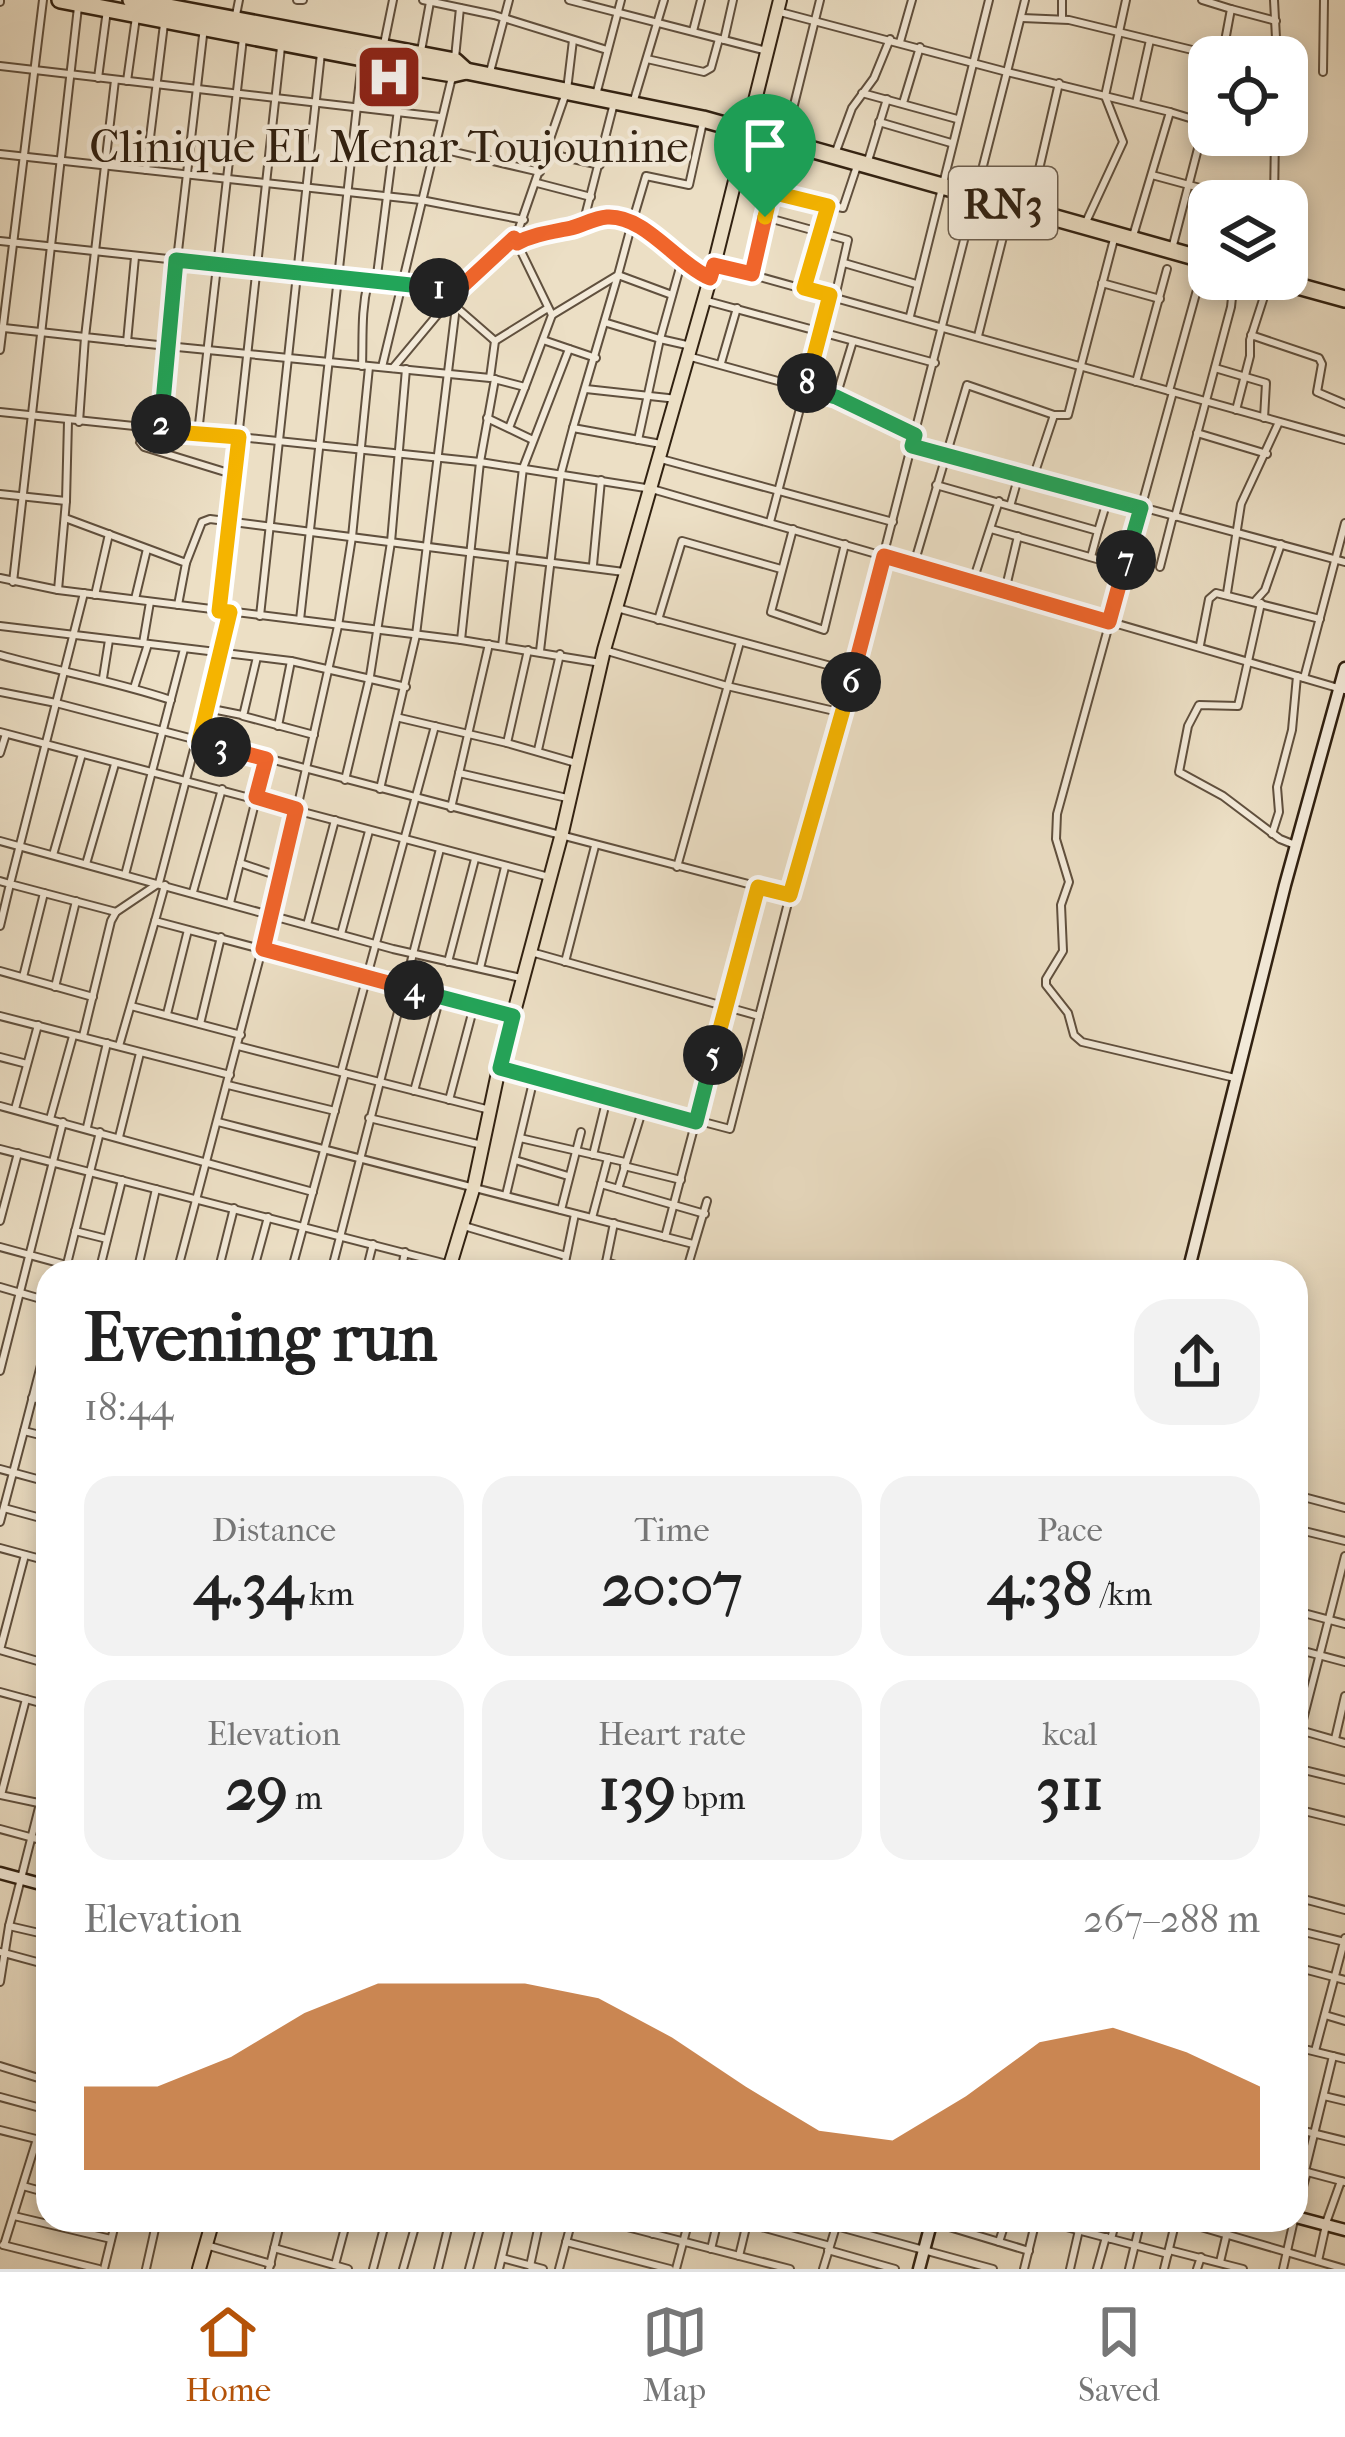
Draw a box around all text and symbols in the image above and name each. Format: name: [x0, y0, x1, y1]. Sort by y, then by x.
map controls: [1188, 36, 1308, 300]
button: locate: [1188, 36, 1308, 156]
hospital icon: Clinique EL Menar Toujounine: [354, 42, 424, 112]
pin: [714, 94, 816, 217]
icon: arrive: [732, 112, 798, 178]
place label: Clinique EL Menar Toujounine: [89, 121, 689, 174]
road number: RN3: [949, 167, 1057, 239]
button: layers: [1188, 180, 1308, 300]
pin: 1: [409, 258, 469, 318]
text: 1: [433, 268, 445, 307]
pin: 8: [777, 353, 837, 413]
text: 8: [799, 363, 815, 402]
pin: 2: [131, 394, 191, 454]
text: 2: [153, 404, 169, 443]
pin: 7: [1096, 530, 1156, 590]
text: 7: [1118, 540, 1134, 579]
pin: 6: [821, 652, 881, 712]
text: 6: [842, 662, 860, 701]
pin: 3: [191, 717, 251, 777]
text: 3: [214, 727, 228, 766]
pin: 4: [384, 960, 444, 1020]
text: 4: [404, 970, 424, 1009]
pin: 5: [683, 1025, 743, 1085]
text: 5: [706, 1035, 720, 1074]
button: share: [1134, 1299, 1260, 1425]
text: Evening run: [84, 1300, 437, 1377]
text: 18:44: [84, 1384, 173, 1430]
text: Distance: [212, 1511, 336, 1550]
text: Time: [635, 1511, 710, 1550]
text: Pace: [1037, 1511, 1103, 1550]
text: 4.34: [194, 1550, 303, 1621]
text: 20:07: [602, 1550, 742, 1621]
text: 4:38: [988, 1550, 1093, 1621]
text: km: [303, 1575, 354, 1614]
text: /km: [1093, 1575, 1152, 1614]
text: Elevation: [207, 1715, 341, 1754]
text: Heart rate: [598, 1715, 746, 1754]
text: kcal: [1042, 1715, 1098, 1754]
text: 29: [226, 1754, 288, 1825]
text: 139: [598, 1754, 676, 1825]
text: 311: [1036, 1754, 1104, 1825]
text: m: [288, 1779, 322, 1818]
text: bpm: [676, 1779, 746, 1818]
text: Elevation: [84, 1896, 242, 1942]
text: 267–288 m: [1083, 1896, 1260, 1942]
tab: Home: [185, 2299, 271, 2410]
tab: Map: [642, 2299, 708, 2410]
tab: Saved: [1078, 2299, 1160, 2410]

